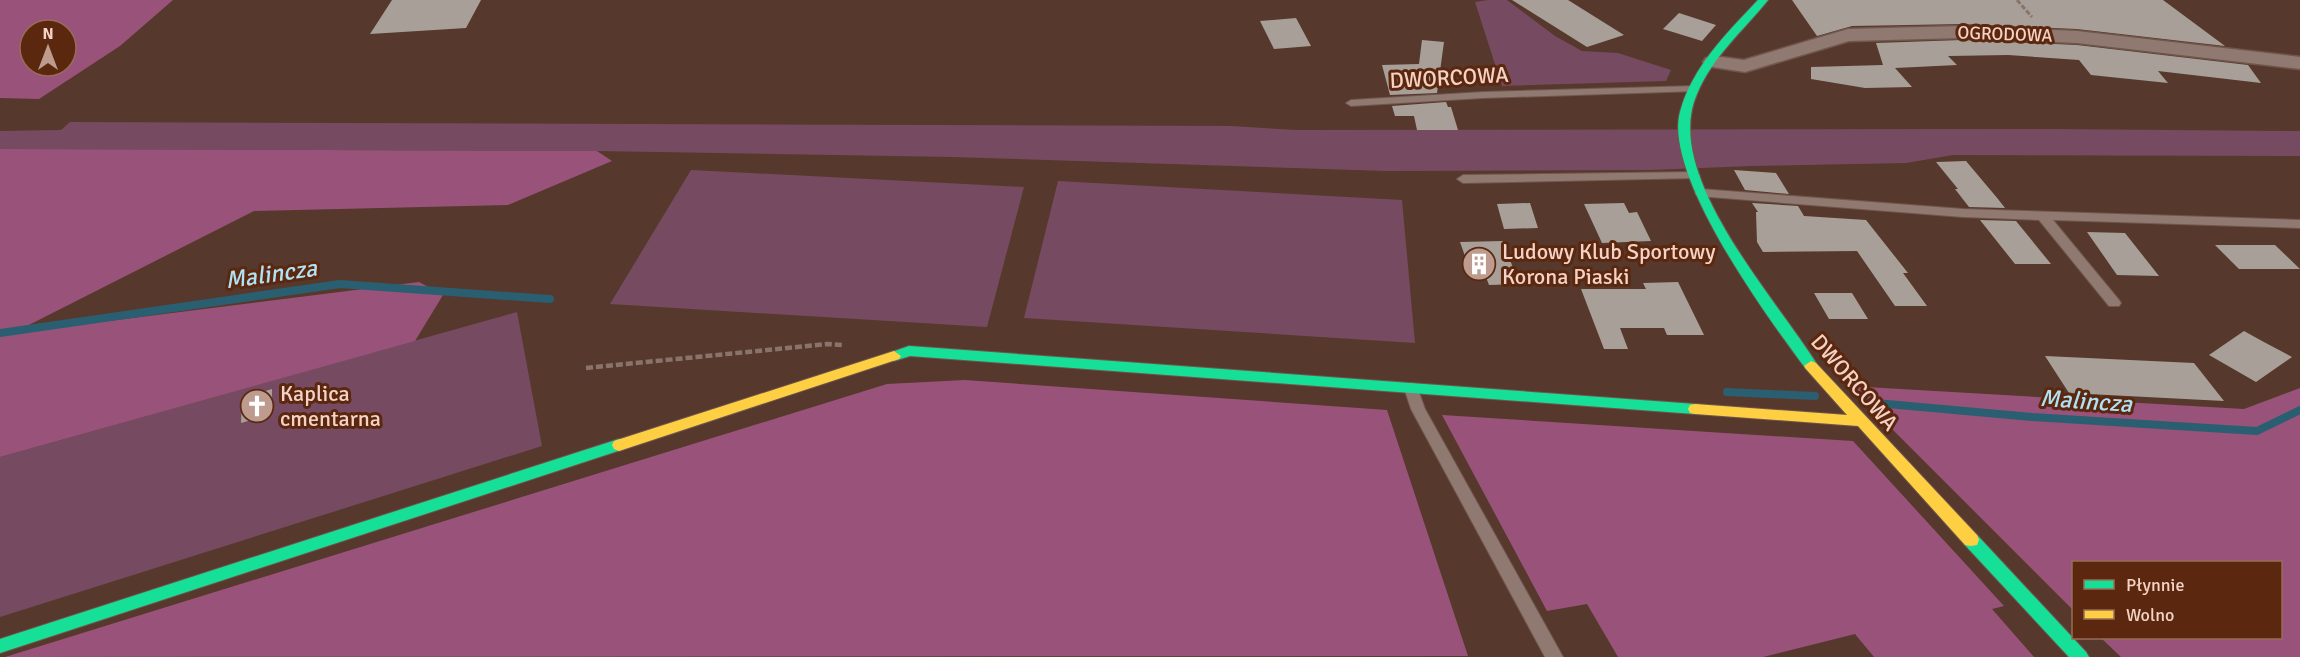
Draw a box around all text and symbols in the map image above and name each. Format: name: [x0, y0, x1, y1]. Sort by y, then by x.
north arrow: [18, 18, 78, 78]
street label: OGRODOWA: [1957, 21, 2053, 47]
text: N: [42, 24, 54, 44]
street label: DWORCOWA: [1389, 61, 1510, 94]
place label: Ludowy Klub Sportowy Korona Piaski: [1502, 238, 1716, 290]
building icon: Ludowy Klub Sportowy Korona Piaski: [1461, 246, 1497, 282]
water label: Malincza: [223, 253, 320, 295]
street label: DWORCOWA: [1805, 328, 1904, 437]
place label: Kaplica cmentarna: [280, 380, 381, 432]
water label: Malincza: [2039, 383, 2134, 419]
church icon: Kaplica cmentarna: [239, 388, 275, 424]
legend: [2072, 561, 2282, 639]
text: Płynnie: [2126, 574, 2184, 596]
text: Wolno: [2126, 604, 2174, 626]

